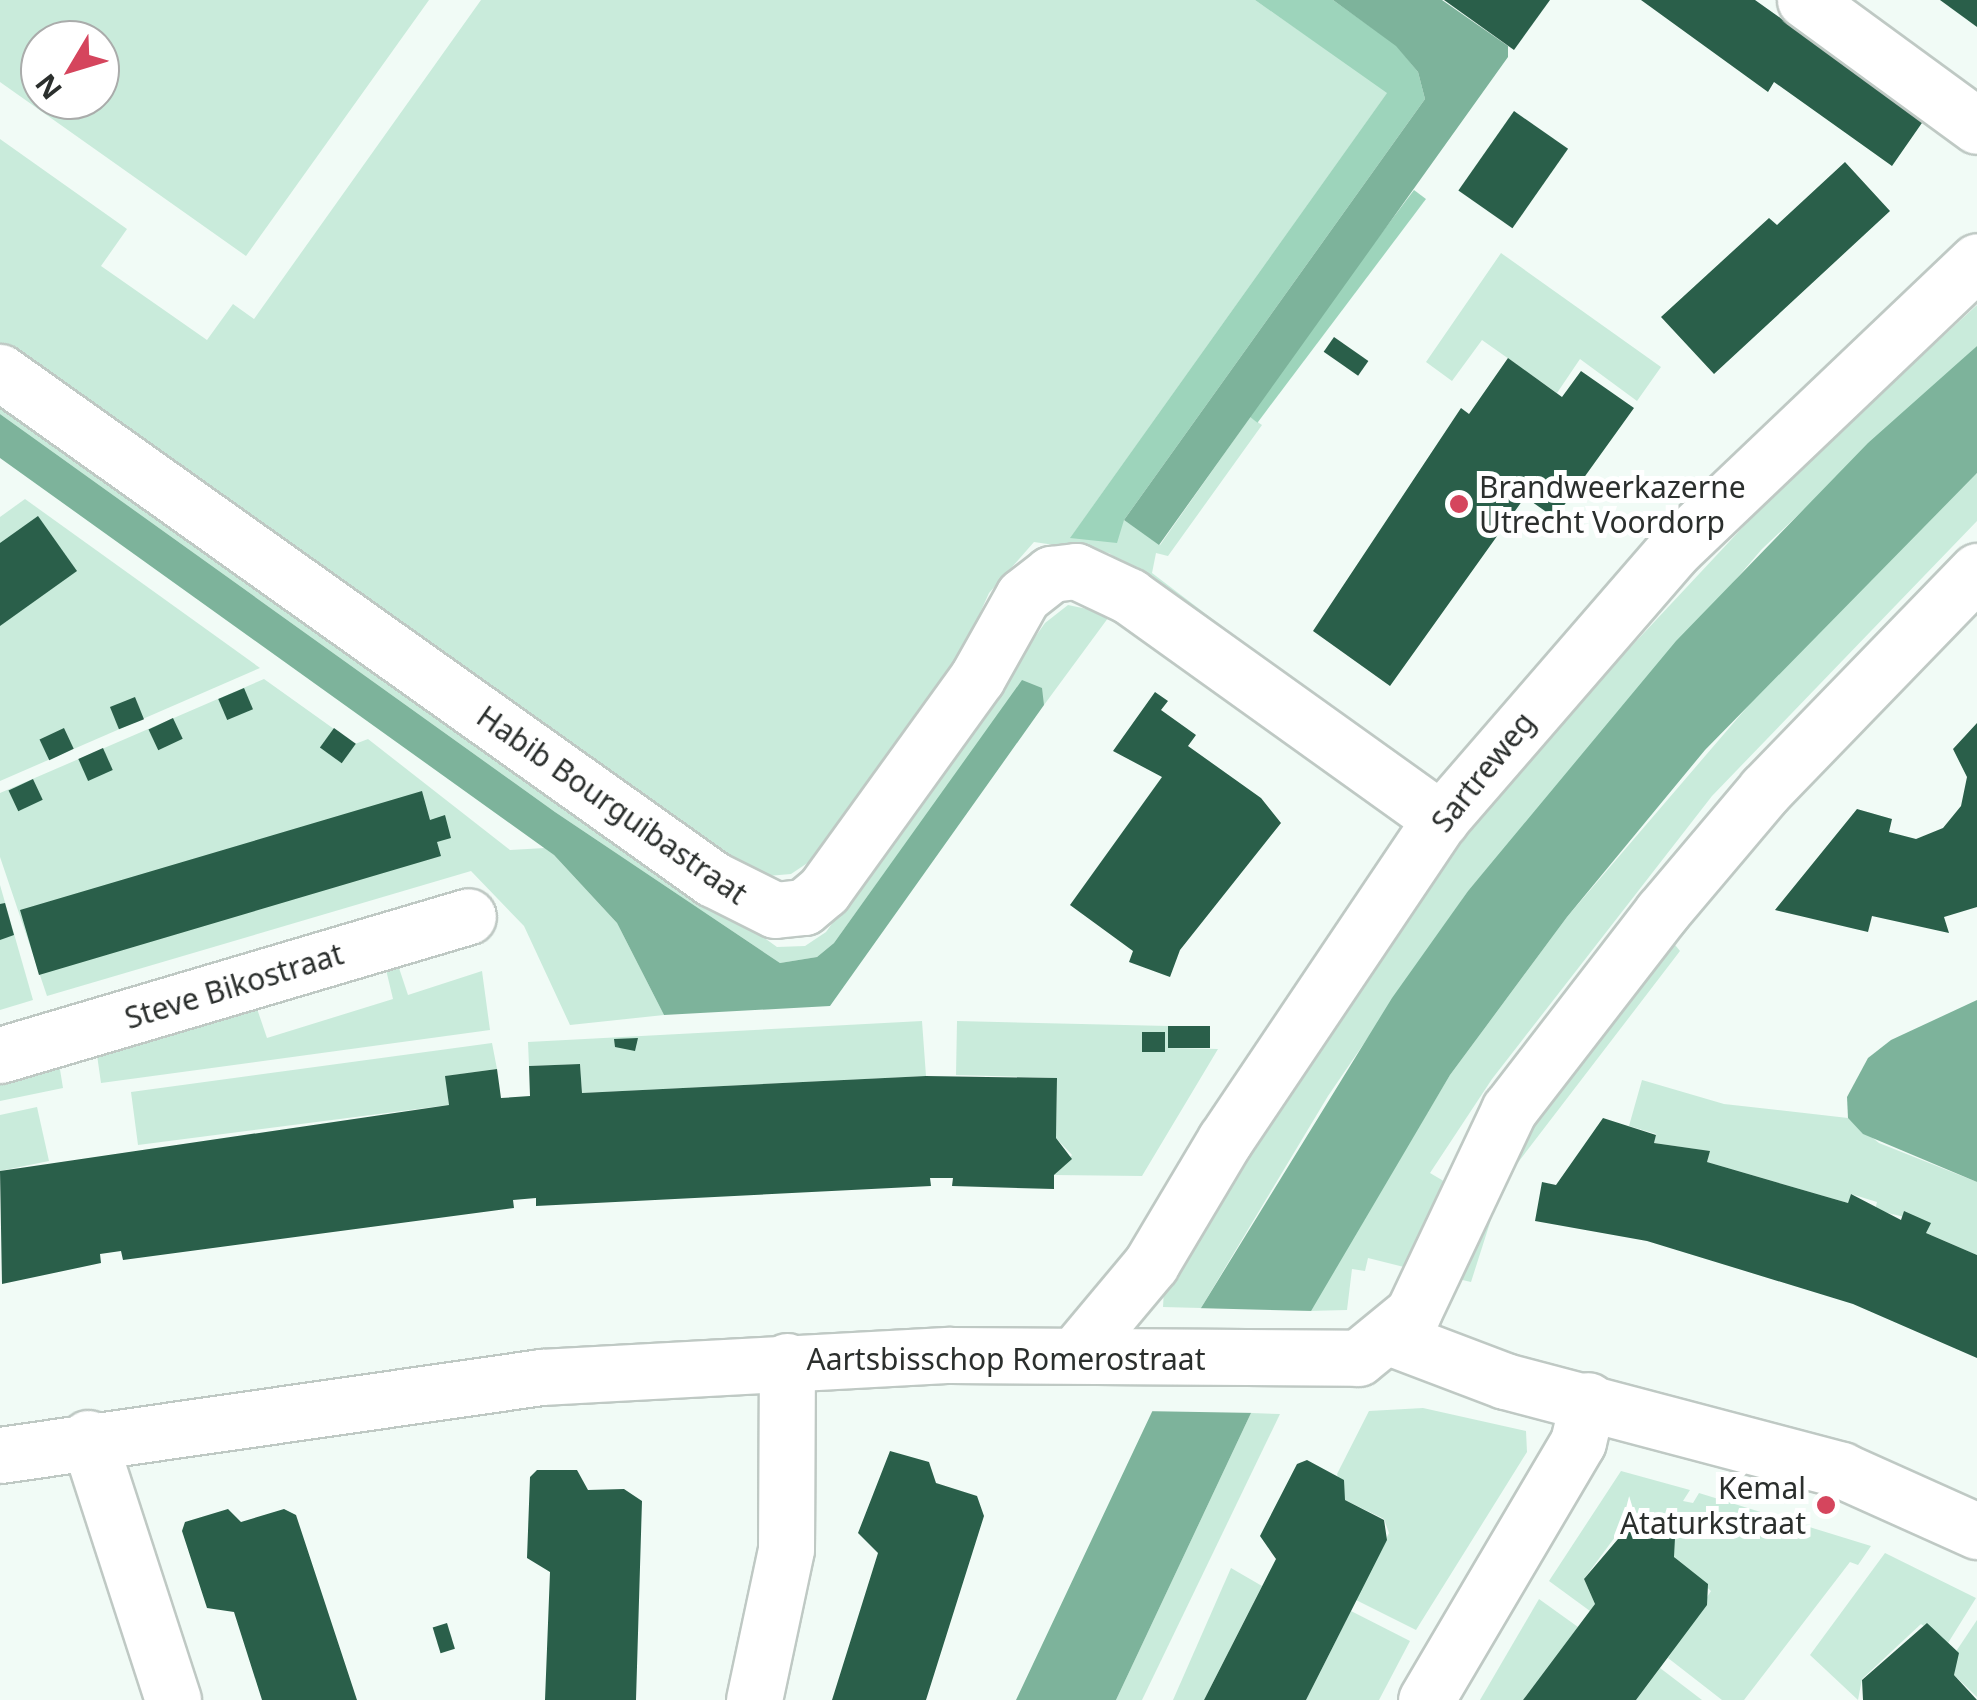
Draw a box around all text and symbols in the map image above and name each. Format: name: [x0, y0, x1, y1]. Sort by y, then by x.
north arrow: [20, 20, 120, 120]
text: N: [26, 67, 70, 108]
place label: Brandweerkazerne Utrecht Voordorp: [1479, 469, 1746, 540]
marker: Brandweerkazerne Utrecht Voordorp: [1448, 493, 1470, 515]
street label: Habib Bourguibastraat: [470, 698, 754, 912]
street label: Sartreweg: [1424, 705, 1542, 839]
street label: Steve Bikostraat: [120, 936, 348, 1036]
street label: Aartsbisschop Romerostraat: [806, 1341, 1206, 1377]
place label: Kemal Ataturkstraat: [1620, 1470, 1806, 1540]
marker: Kemal Ataturkstraat: [1815, 1494, 1837, 1516]

